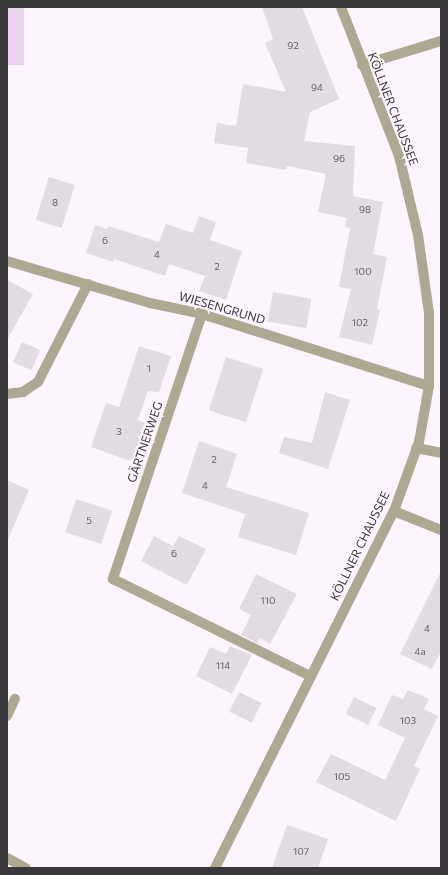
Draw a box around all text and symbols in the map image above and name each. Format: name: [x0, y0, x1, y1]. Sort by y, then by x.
house number: 92: [287, 40, 299, 52]
street label: KÖLLNER CHAUSSEE: [365, 50, 421, 168]
house number: 94: [311, 82, 323, 94]
house number: 96: [333, 153, 345, 165]
house number: 8: [52, 197, 58, 209]
house number: 98: [359, 204, 371, 216]
house number: 6: [102, 235, 108, 247]
house number: 4: [154, 249, 160, 261]
house number: 2: [214, 261, 220, 273]
house number: 100: [354, 266, 372, 278]
street label: WIESENGRUND: [177, 289, 267, 327]
house number: 102: [352, 317, 368, 329]
house number: 1: [147, 363, 151, 375]
street label: GÄRTNERWEG: [124, 400, 166, 484]
house number: 3: [116, 426, 122, 438]
house number: 2: [211, 454, 217, 466]
house number: 4: [202, 480, 208, 492]
street label: KÖLLNER CHAUSSEE: [327, 489, 393, 603]
house number: 5: [86, 515, 92, 527]
house number: 6: [171, 548, 177, 560]
house number: 110: [260, 595, 276, 607]
house number: 4: [424, 623, 430, 635]
house number: 4a: [414, 646, 426, 658]
house number: 114: [216, 660, 230, 672]
house number: 103: [400, 715, 416, 727]
house number: 105: [334, 771, 350, 783]
house number: 107: [293, 846, 309, 858]

